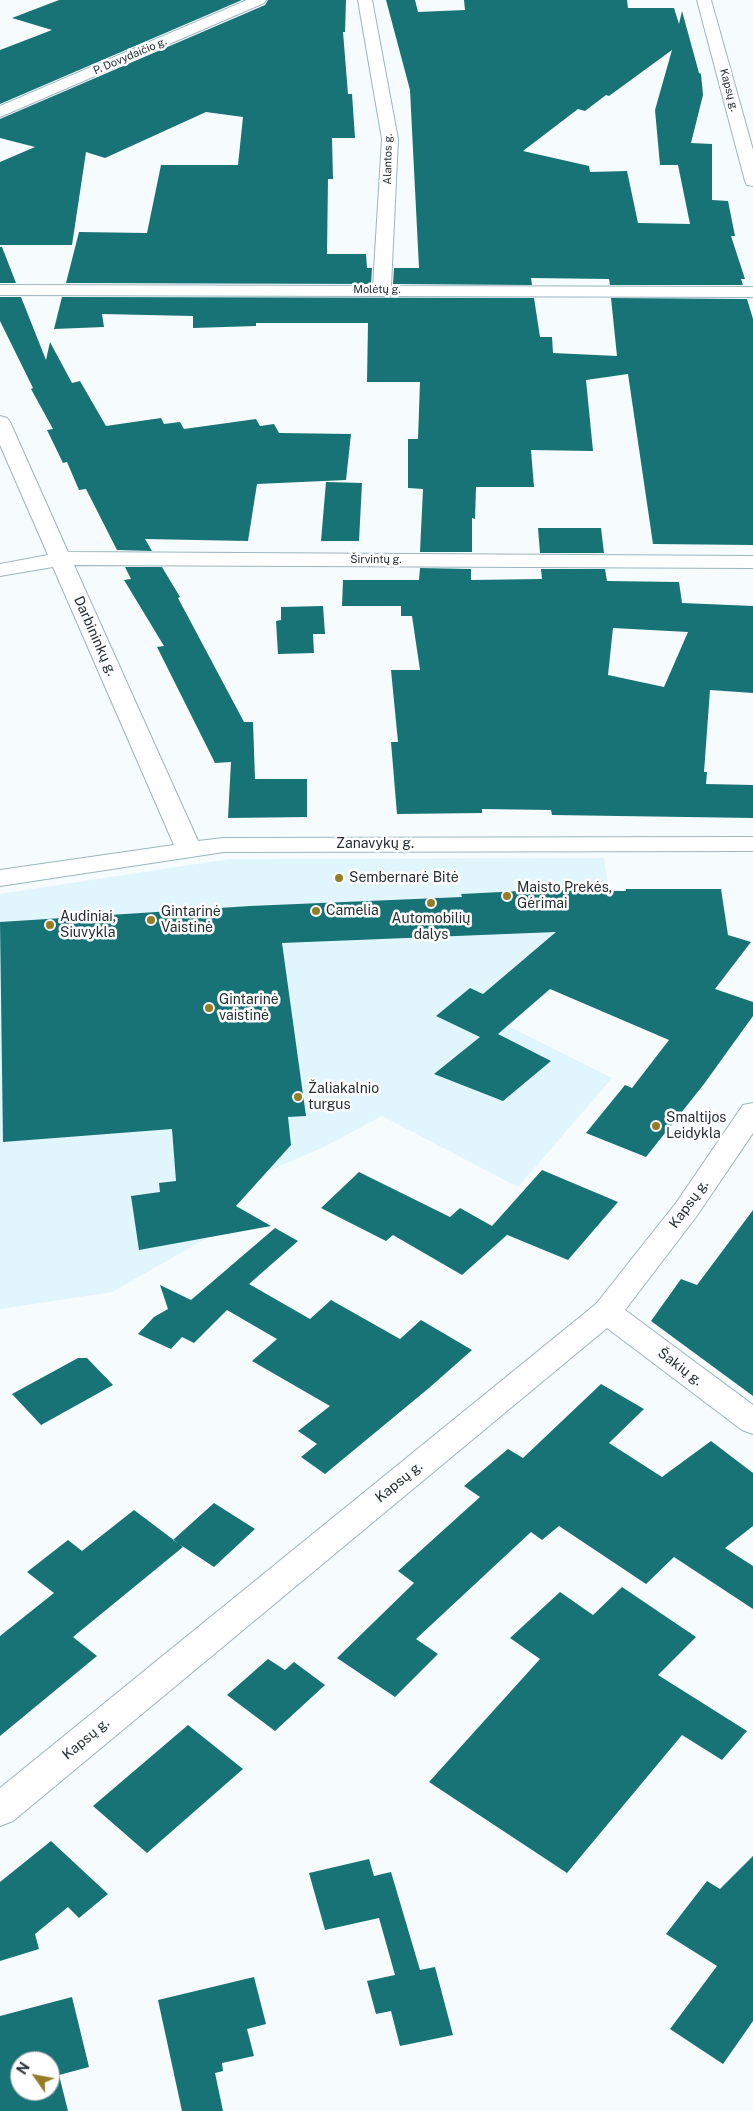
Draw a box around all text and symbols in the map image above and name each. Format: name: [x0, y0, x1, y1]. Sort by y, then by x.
street label: P. Dovydaičio g.: [91, 35, 169, 77]
street label: Kapsų g.: [717, 67, 741, 113]
street label: Alantos g.: [381, 133, 395, 185]
street label: Molėtų g.: [353, 283, 401, 297]
street label: Širvintų g.: [350, 553, 402, 567]
street label: Darbininkų g.: [70, 593, 120, 679]
street label: Zanavykų g.: [336, 836, 414, 852]
place label: Sembernarė Bitė: [349, 870, 459, 886]
marker: Sembernarė Bitė: [333, 872, 345, 884]
place label: Maisto Prekės, Gėrimai: [517, 880, 612, 912]
marker: Maisto Prekės, Gėrimai: [501, 890, 513, 902]
marker: Automobilių dalys: [425, 897, 437, 909]
place label: Camelia: [326, 903, 379, 919]
place label: Gintarinė Vaistinė: [161, 904, 221, 936]
marker: Camelia: [310, 905, 322, 917]
place label: Audiniai, Siuvykla: [60, 909, 116, 942]
place label: Automobilių dalys: [392, 911, 470, 944]
marker: Gintarinė Vaistinė: [145, 914, 157, 926]
marker: Audiniai, Siuvykla: [44, 919, 56, 931]
place label: Gintarinė vaistinė: [219, 992, 279, 1024]
marker: Gintarinė vaistinė: [203, 1002, 215, 1014]
place label: Žaliakalnio turgus: [308, 1081, 379, 1114]
marker: Žaliakalnio turgus: [292, 1091, 304, 1103]
place label: Smaltijos Leidykla: [666, 1110, 726, 1142]
marker: Smaltijos Leidykla: [650, 1120, 662, 1132]
street label: Kapsų g.: [666, 1176, 712, 1232]
street label: Šakių g.: [654, 1345, 706, 1389]
street label: Kapsų g.: [372, 1458, 426, 1506]
street label: Kapsų g.: [59, 1715, 113, 1763]
north arrow: [10, 2051, 60, 2101]
text: N: [14, 2059, 33, 2077]

